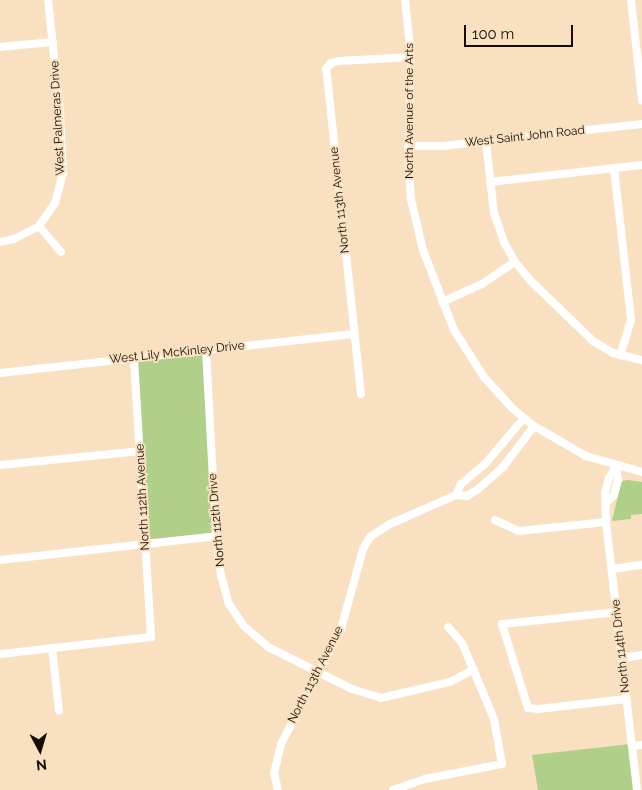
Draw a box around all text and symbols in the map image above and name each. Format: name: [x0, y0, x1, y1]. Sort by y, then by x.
scale bar: [467, 15, 576, 47]
text: 100 m: [472, 25, 514, 43]
street label: North Avenue of the Arts: [403, 42, 417, 180]
street label: West Palmeras Drive: [48, 60, 68, 176]
street label: West Saint John Road: [464, 124, 586, 150]
street label: North 113th Avenue: [327, 146, 353, 254]
street label: West Lily McKinley Drive: [108, 339, 246, 367]
street label: North 112th Avenue: [133, 443, 153, 551]
street label: North 112th Drive: [206, 473, 228, 567]
street label: North 114th Drive: [609, 598, 633, 694]
street label: North 113th Avenue: [285, 624, 347, 726]
north arrow: [15, 725, 65, 775]
text: N: [35, 756, 48, 773]

